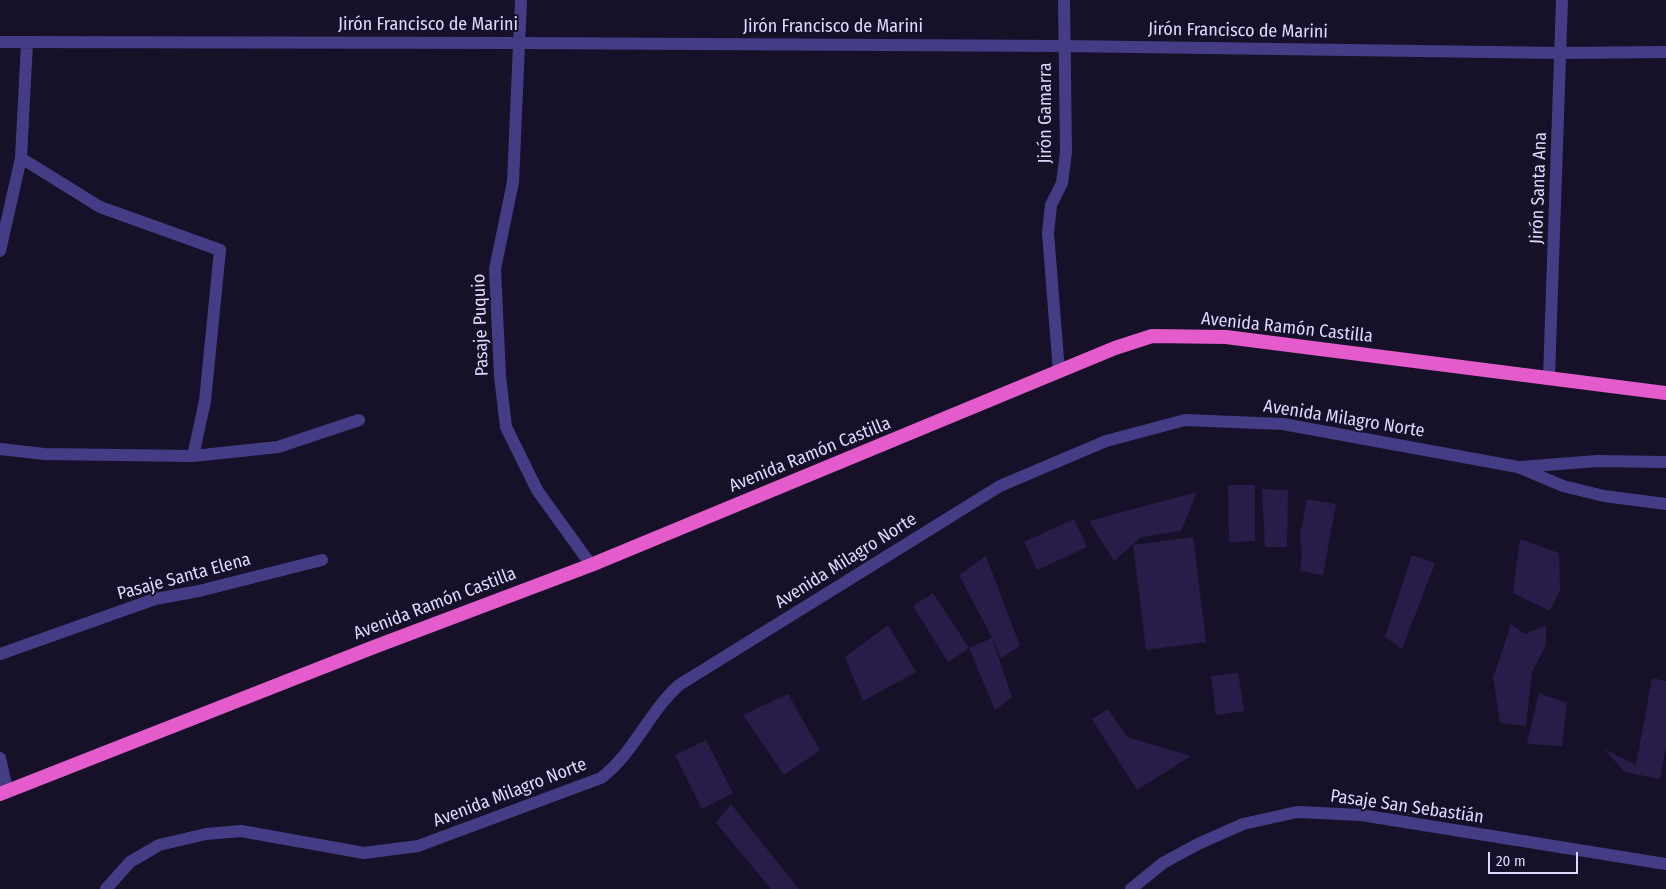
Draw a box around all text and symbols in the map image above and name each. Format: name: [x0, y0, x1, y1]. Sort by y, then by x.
street label: Jirón Francisco de Marini: [338, 14, 518, 36]
street label: Jirón Francisco de Marini: [743, 16, 923, 38]
street label: Jirón Francisco de Marini: [1148, 19, 1328, 43]
street label: Jirón Gamarra: [1035, 62, 1057, 164]
street label: Jirón Santa Ana: [1526, 132, 1552, 244]
street label: Pasaje Puquio: [468, 273, 494, 377]
street label: Avenida Ramón Castilla: [1200, 308, 1374, 348]
street label: Avenida Milagro Norte: [1262, 396, 1426, 442]
street label: Avenida Ramón Castilla: [726, 413, 894, 497]
street label: Avenida Milagro Norte: [771, 509, 921, 613]
street label: Pasaje Santa Elena: [115, 549, 253, 605]
street label: Avenida Ramón Castilla: [351, 563, 519, 645]
street label: Avenida Milagro Norte: [430, 754, 590, 832]
street label: Pasaje San Sebastián: [1329, 786, 1485, 828]
scale bar: [1491, 842, 1581, 874]
text: 20 m: [1496, 852, 1526, 870]

